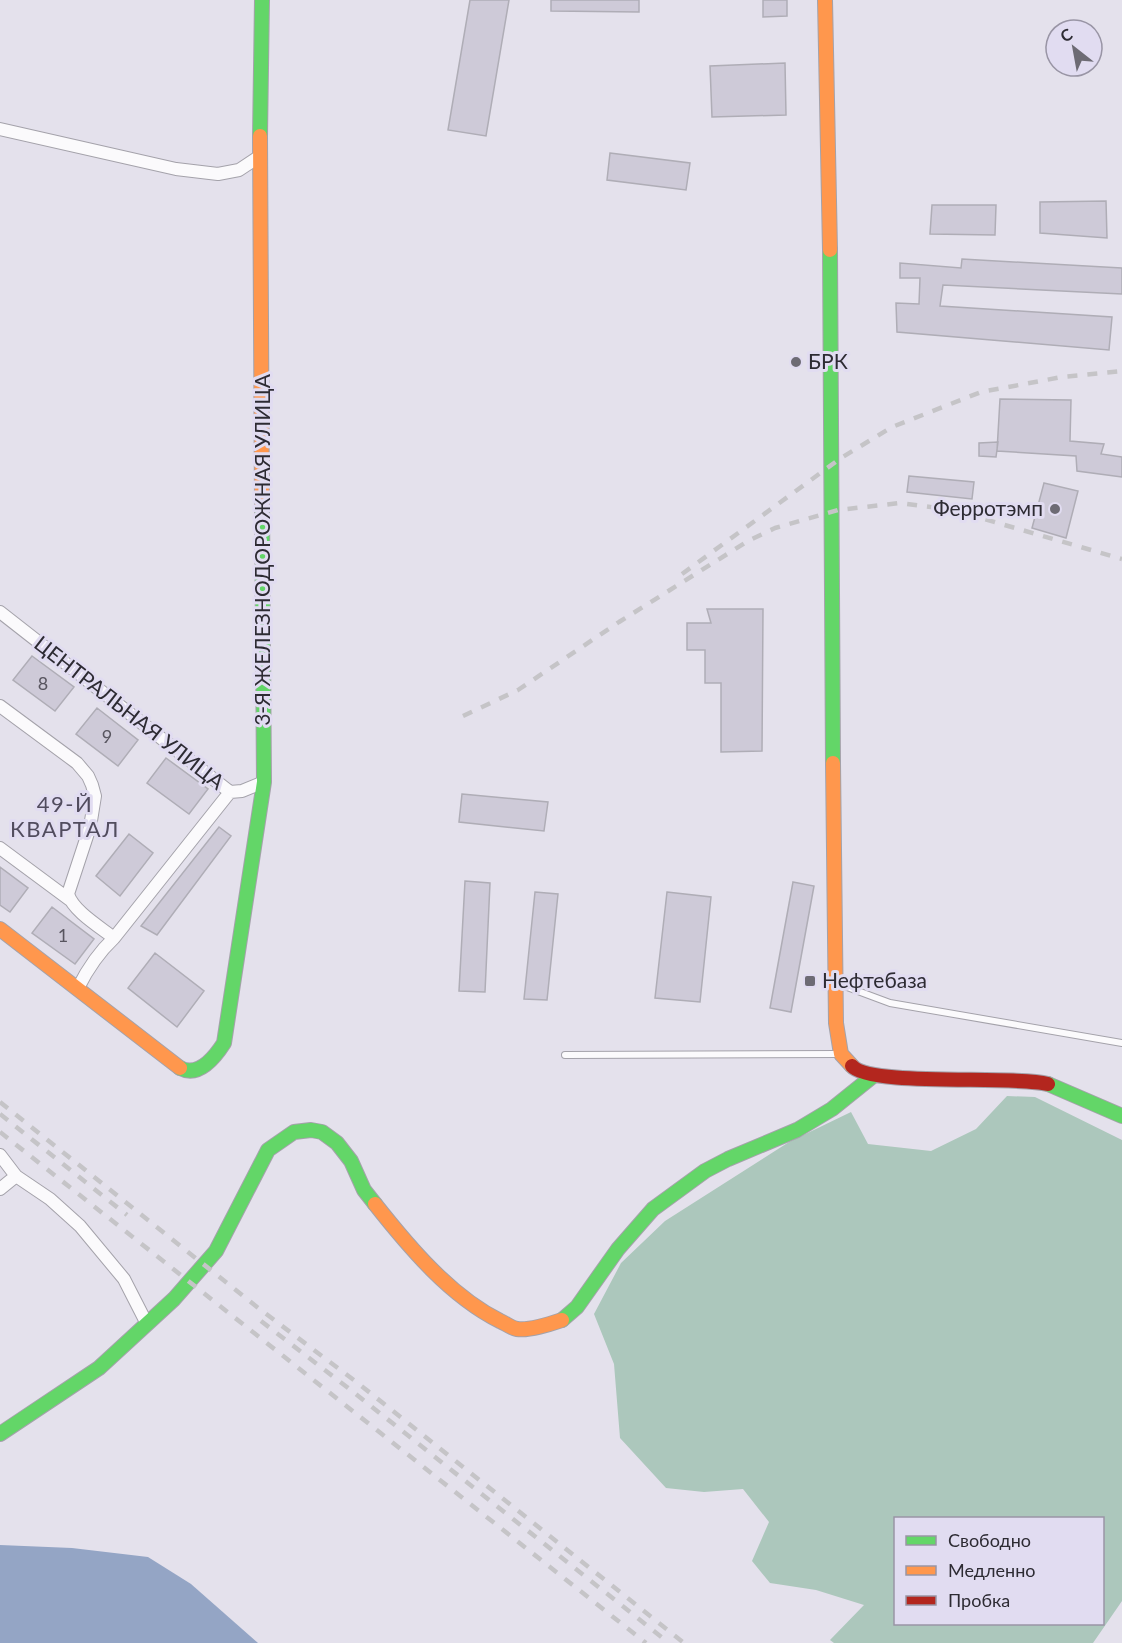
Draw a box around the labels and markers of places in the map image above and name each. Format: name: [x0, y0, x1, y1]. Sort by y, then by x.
place label: БРК: [808, 348, 848, 373]
marker: БРК: [789, 355, 803, 369]
place label: Ферротэмп: [933, 495, 1043, 520]
marker: Ферротэмп: [1048, 502, 1062, 516]
place label: Нефтебаза: [822, 967, 927, 992]
marker: Нефтебаза: [803, 974, 817, 988]

